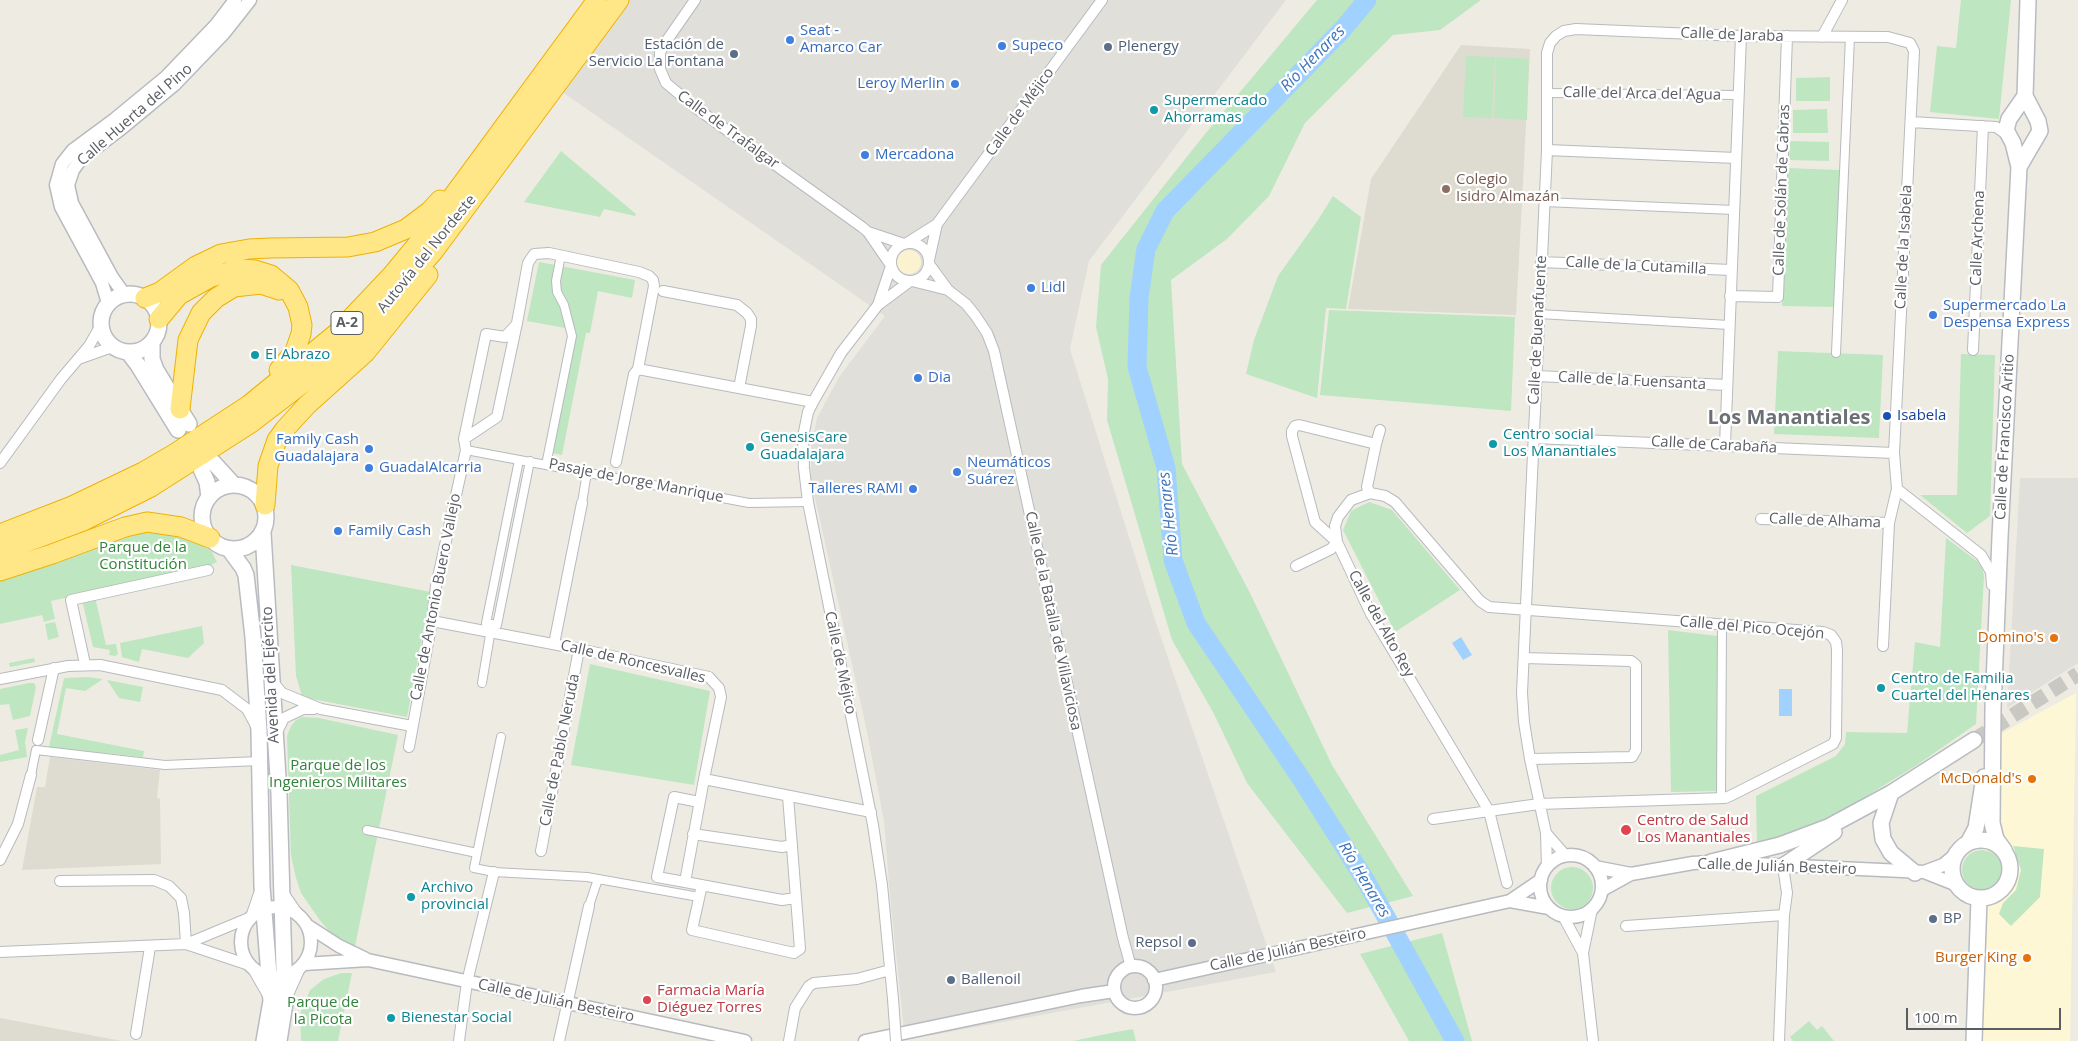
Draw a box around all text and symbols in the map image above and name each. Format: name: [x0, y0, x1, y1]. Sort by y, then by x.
place label: Seat - Amarco Car: [800, 22, 882, 57]
water label: Río Henares: [1277, 22, 1349, 96]
street label: Calle de Jaraba: [1680, 24, 1784, 46]
marker: Seat - Amarco Car: [784, 34, 796, 46]
place label: Estación de Servicio La Fontana: [589, 36, 724, 71]
place label: Supeco: [1012, 37, 1063, 55]
place label: Plenergy: [1118, 38, 1179, 56]
marker: Supeco: [996, 40, 1008, 52]
marker: Plenergy: [1102, 41, 1114, 53]
marker: Estación de Servicio La Fontana: [728, 48, 740, 60]
street label: Calle Huerta del Pino: [74, 60, 196, 170]
street label: Calle de Méjico: [982, 64, 1058, 160]
place label: Leroy Merlin: [857, 75, 945, 93]
marker: Leroy Merlin: [949, 78, 961, 90]
street label: Calle del Arca del Agua: [1563, 84, 1721, 104]
street label: Calle de Trafalgar: [673, 87, 783, 173]
place label: Supermercado Ahorramas: [1164, 92, 1267, 127]
marker: Supermercado Ahorramas: [1148, 104, 1160, 116]
street label: Calle de Solán de Cabras: [1770, 104, 1794, 276]
place label: Mercadona: [875, 146, 954, 164]
marker: Mercadona: [859, 149, 871, 161]
place label: Colegio Isidro Almazán: [1456, 171, 1559, 206]
marker: Colegio Isidro Almazán: [1440, 183, 1452, 195]
street label: Calle de la Isabela: [1892, 184, 1916, 310]
street label: Calle Archena: [1967, 190, 1989, 286]
street label: Autovía del Nordeste: [374, 191, 480, 317]
street label: Calle de la Cutamilla: [1565, 253, 1707, 279]
street label: Calle de Buenafuente: [1525, 255, 1551, 405]
place label: Lidl: [1041, 279, 1066, 297]
marker: Lidl: [1025, 282, 1037, 294]
place label: Supermercado La Despensa Express: [1943, 297, 2070, 332]
marker: Supermercado La Despensa Express: [1927, 309, 1939, 321]
road number: A-2: [331, 312, 363, 334]
place label: El Abrazo: [265, 346, 330, 364]
marker: El Abrazo: [249, 349, 261, 361]
street label: Calle de Francisco Aritio: [1992, 353, 2018, 521]
street label: Calle de la Fuensanta: [1558, 368, 1706, 394]
place label: Dia: [928, 369, 951, 387]
marker: Dia: [912, 372, 924, 384]
district label: Los Manantiales: [1708, 406, 1870, 430]
place label: Isabela: [1897, 407, 1946, 425]
marker: Isabela: [1881, 410, 1893, 422]
place label: Centro social Los Manantiales: [1503, 426, 1616, 461]
place label: GenesisCare Guadalajara: [760, 429, 847, 464]
place label: Family Cash Guadalajara: [274, 431, 359, 466]
street label: Calle de Carabaña: [1650, 433, 1778, 457]
marker: Centro social Los Manantiales: [1487, 438, 1499, 450]
marker: GenesisCare Guadalajara: [744, 441, 756, 453]
marker: Family Cash Guadalajara: [363, 443, 375, 455]
place label: Neumáticos Suárez: [967, 454, 1051, 489]
street label: Pasaje de Jorge Manrique: [547, 455, 725, 507]
place label: GuadalAlcarria: [379, 459, 482, 477]
marker: GuadalAlcarria: [363, 462, 375, 474]
marker: Neumáticos Suárez: [951, 466, 963, 478]
water label: Río Henares: [1155, 471, 1183, 557]
place label: Talleres RAMI: [808, 480, 903, 498]
marker: Talleres RAMI: [907, 483, 919, 495]
street label: Calle de Antonio Buero Vallejo: [407, 492, 465, 702]
street label: Calle de la Batalla de Villaviciosa: [1021, 510, 1085, 732]
street label: Calle de Alhama: [1769, 510, 1881, 532]
place label: Family Cash: [348, 522, 431, 540]
marker: Family Cash: [332, 525, 344, 537]
park label: Parque de la Constitución: [99, 539, 187, 574]
street label: Calle del Alto Rey: [1344, 567, 1418, 681]
street label: Avenida del Ejército: [258, 606, 284, 744]
street label: Calle de Méjico: [820, 610, 860, 716]
street label: Calle del Pico Ocejón: [1679, 613, 1825, 643]
place label: Domino's: [1978, 629, 2044, 647]
marker: Domino's: [2048, 632, 2060, 644]
street label: Calle de Roncesvalles: [559, 637, 707, 687]
place label: Centro de Familia Cuartel del Henares: [1891, 670, 2030, 705]
street label: Calle de Pablo Neruda: [536, 672, 584, 828]
marker: Centro de Familia Cuartel del Henares: [1875, 682, 1887, 694]
park label: Parque de los Ingenieros Militares: [269, 757, 407, 792]
place label: McDonald's: [1940, 770, 2022, 788]
marker: McDonald's: [2026, 773, 2038, 785]
place label: Centro de Salud Los Manantiales: [1637, 812, 1750, 847]
marker: Centro de Salud Los Manantiales: [1619, 823, 1633, 837]
water label: Río Henares: [1334, 839, 1394, 921]
street label: Calle de Julián Besteiro: [1697, 855, 1857, 879]
place label: Archivo provincial: [421, 879, 489, 914]
marker: Archivo provincial: [405, 891, 417, 903]
place label: BP: [1943, 910, 1962, 928]
marker: BP: [1927, 913, 1939, 925]
street label: Calle de Julián Besteiro: [1208, 925, 1368, 975]
place label: Repsol: [1135, 934, 1182, 952]
marker: Repsol: [1186, 937, 1198, 949]
place label: Burger King: [1935, 949, 2017, 967]
marker: Burger King: [2021, 952, 2033, 964]
place label: Ballenoil: [961, 971, 1021, 989]
marker: Ballenoil: [945, 974, 957, 986]
street label: Calle de Julián Besteiro: [476, 976, 636, 1026]
place label: Farmacia María Diéguez Torres: [657, 982, 765, 1017]
park label: Parque de la Picota: [287, 994, 359, 1029]
marker: Farmacia María Diéguez Torres: [641, 994, 653, 1006]
scale bar: [1908, 998, 2063, 1030]
text: 100 m: [1914, 1007, 1958, 1027]
place label: Bienestar Social: [401, 1009, 512, 1027]
marker: Bienestar Social: [385, 1012, 397, 1024]

